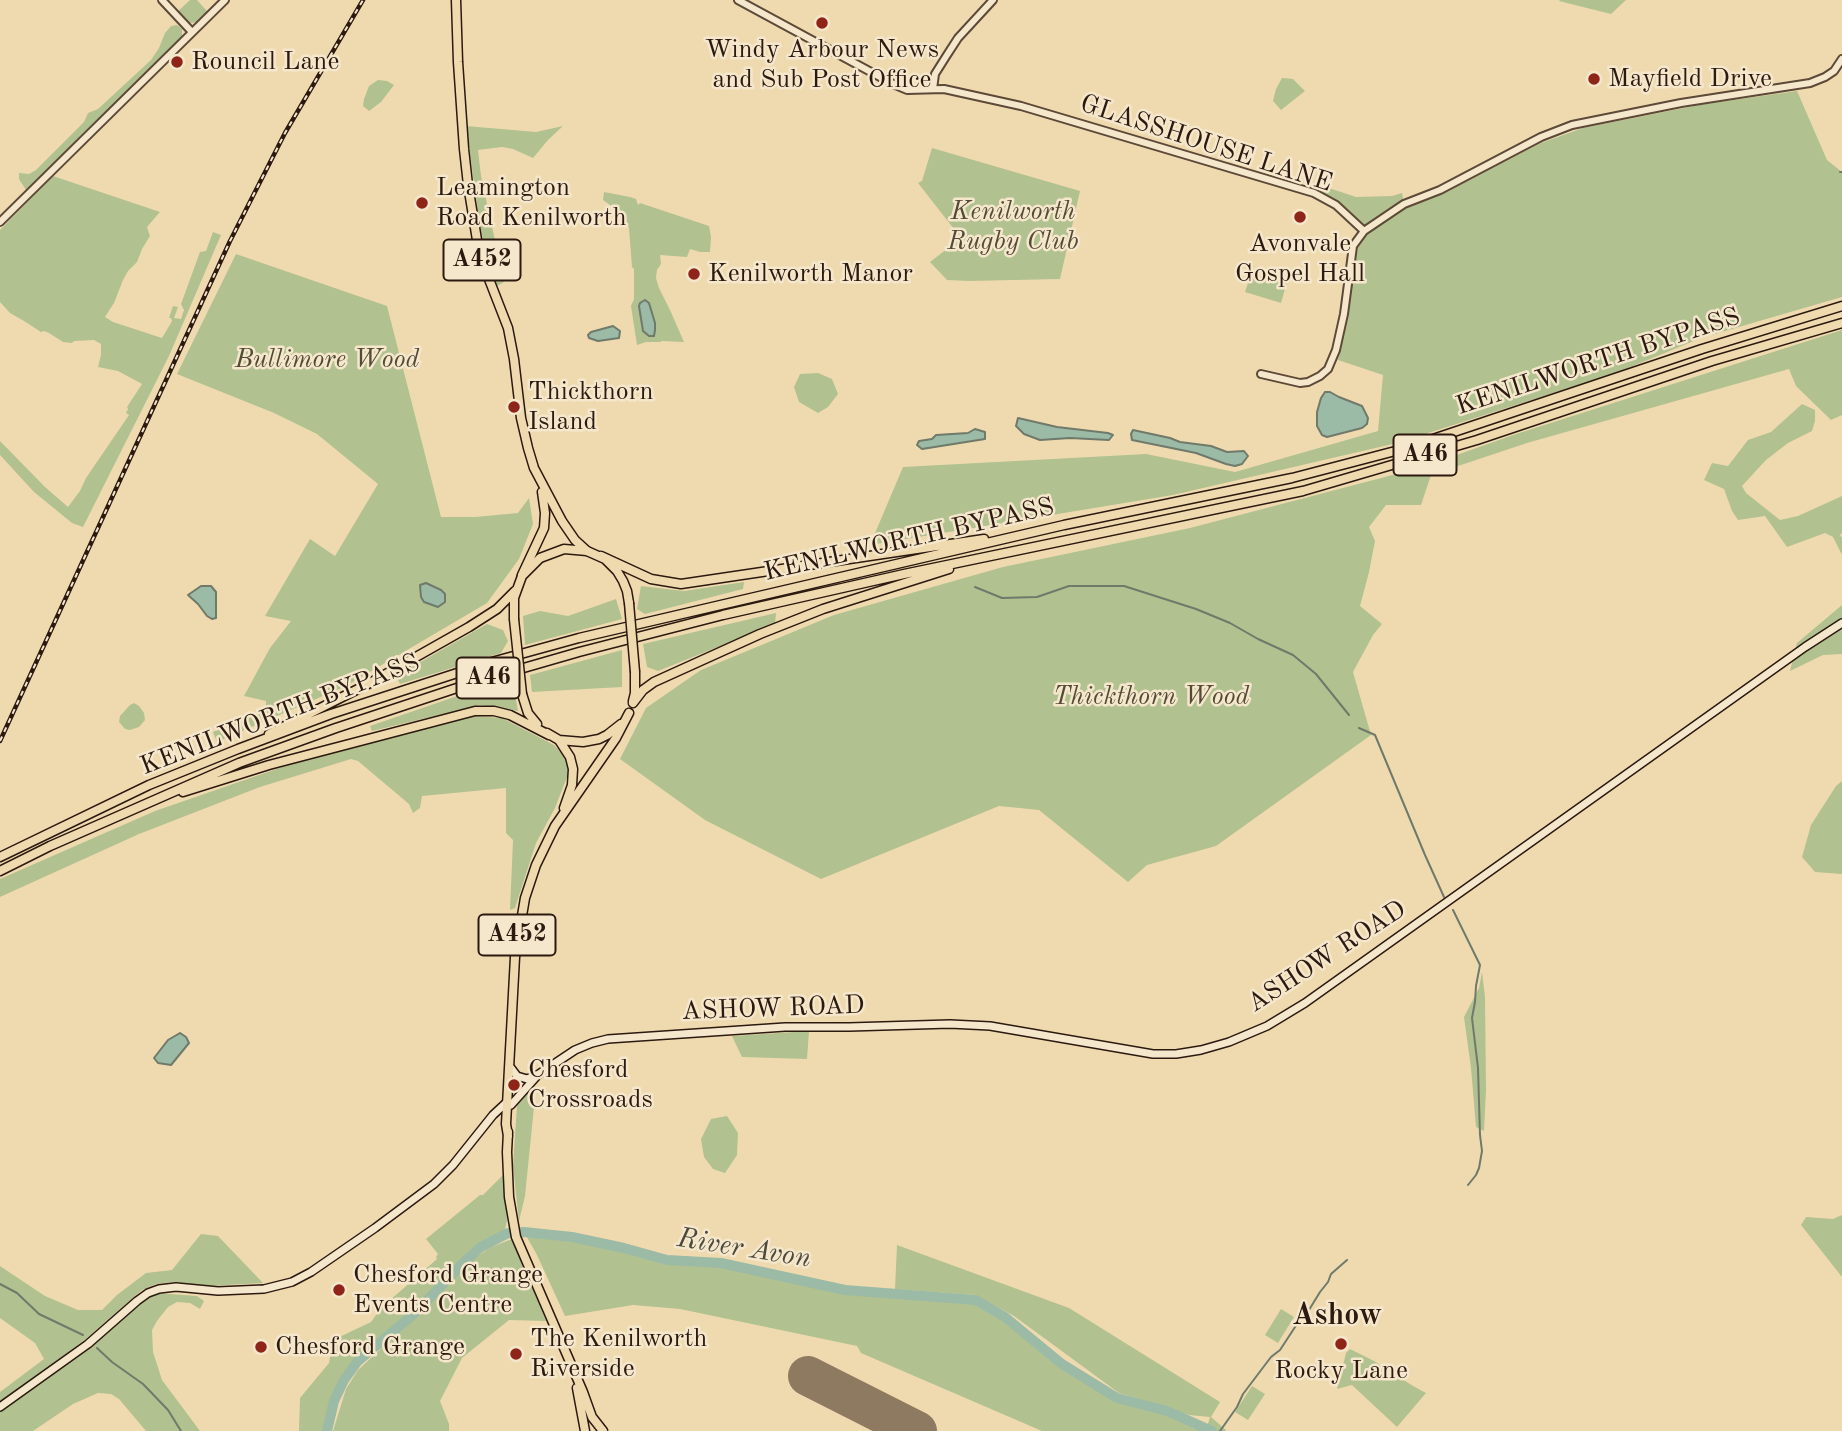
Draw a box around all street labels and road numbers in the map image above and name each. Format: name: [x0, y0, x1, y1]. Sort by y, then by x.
street label: GLASSHOUSE LANE: [1076, 89, 1336, 199]
road number: A452: [444, 240, 520, 281]
street label: KENILWORTH BYPASS: [1452, 301, 1744, 423]
road number: A46: [1394, 434, 1456, 476]
street label: KENILWORTH BYPASS: [761, 491, 1057, 589]
street label: KENILWORTH BYPASS: [136, 647, 424, 783]
road number: A46: [456, 658, 520, 698]
street label: ASHOW ROAD: [1242, 894, 1412, 1020]
road number: A452: [478, 915, 556, 956]
street label: ASHOW ROAD: [681, 990, 865, 1028]

